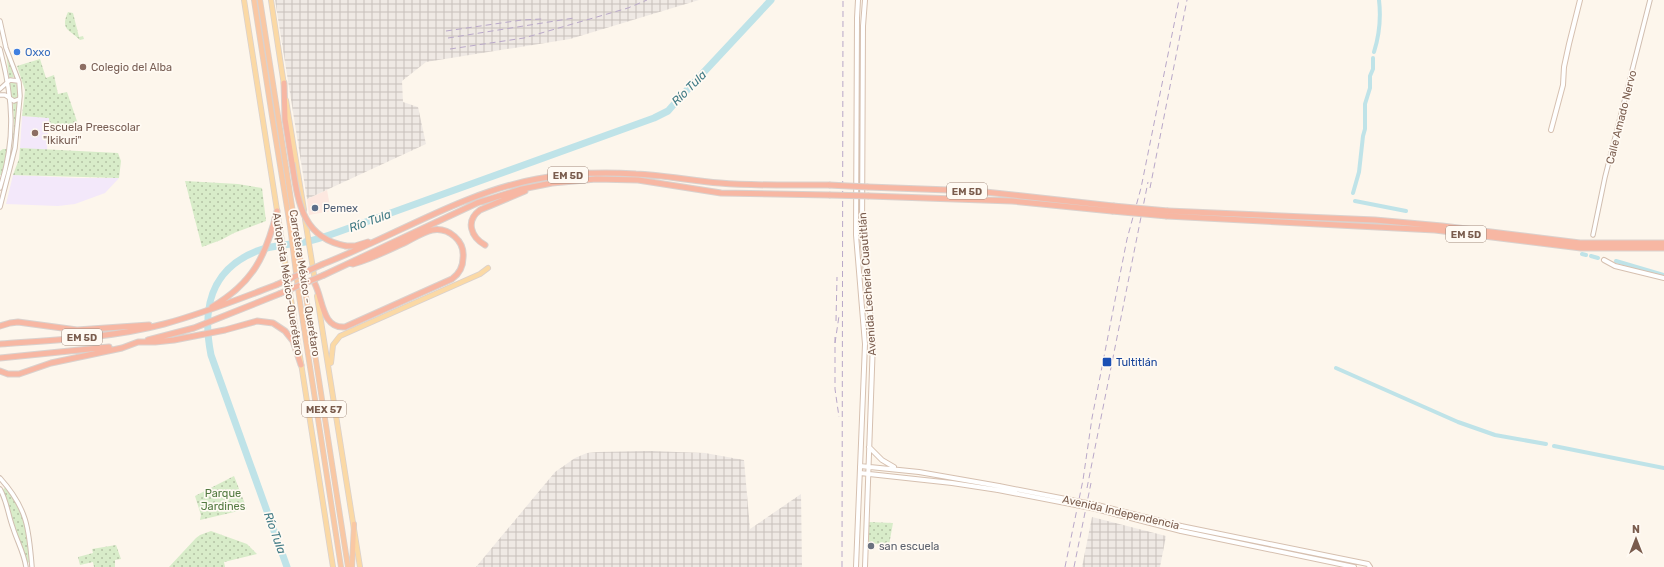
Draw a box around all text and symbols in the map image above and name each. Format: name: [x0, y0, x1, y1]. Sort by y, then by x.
place label: Oxxo: [25, 46, 50, 59]
marker: Oxxo: [12, 47, 22, 57]
place label: Colegio del Alba: [91, 61, 172, 74]
marker: Colegio del Alba: [78, 62, 88, 72]
water label: Río Tula: [669, 68, 709, 108]
street label: Calle Amado Nervo: [1604, 69, 1639, 165]
place label: Escuela Preescolar "Ikikuri": [43, 121, 141, 147]
marker: Escuela Preescolar "Ikikuri": [30, 128, 40, 138]
road number: EM 5D: [548, 167, 588, 183]
road number: EM 5D: [947, 183, 987, 199]
place label: Pemex: [323, 202, 358, 215]
marker: Pemex: [310, 203, 320, 213]
water label: Río Tula: [347, 207, 393, 235]
street label: Carretera México - Querétaro: [286, 209, 323, 358]
street label: Autopista México-Querétaro: [270, 212, 305, 357]
street label: Avenida Lecheria Cuautitlán: [856, 212, 879, 356]
road number: EM 5D: [1446, 226, 1486, 242]
road number: EM 5D: [62, 329, 102, 345]
marker: Tultitlán: [1101, 356, 1113, 368]
place label: Tultitlán: [1116, 356, 1157, 369]
road number: MEX 57: [302, 401, 346, 417]
park label: Parque Jardines: [201, 487, 246, 513]
street label: Avenida Independencia: [1061, 493, 1181, 532]
water label: Río Tula: [261, 510, 289, 556]
north arrow: [1616, 519, 1656, 559]
text: N: [1632, 523, 1640, 536]
place label: san escuela: [879, 540, 939, 553]
marker: san escuela: [866, 541, 876, 551]

